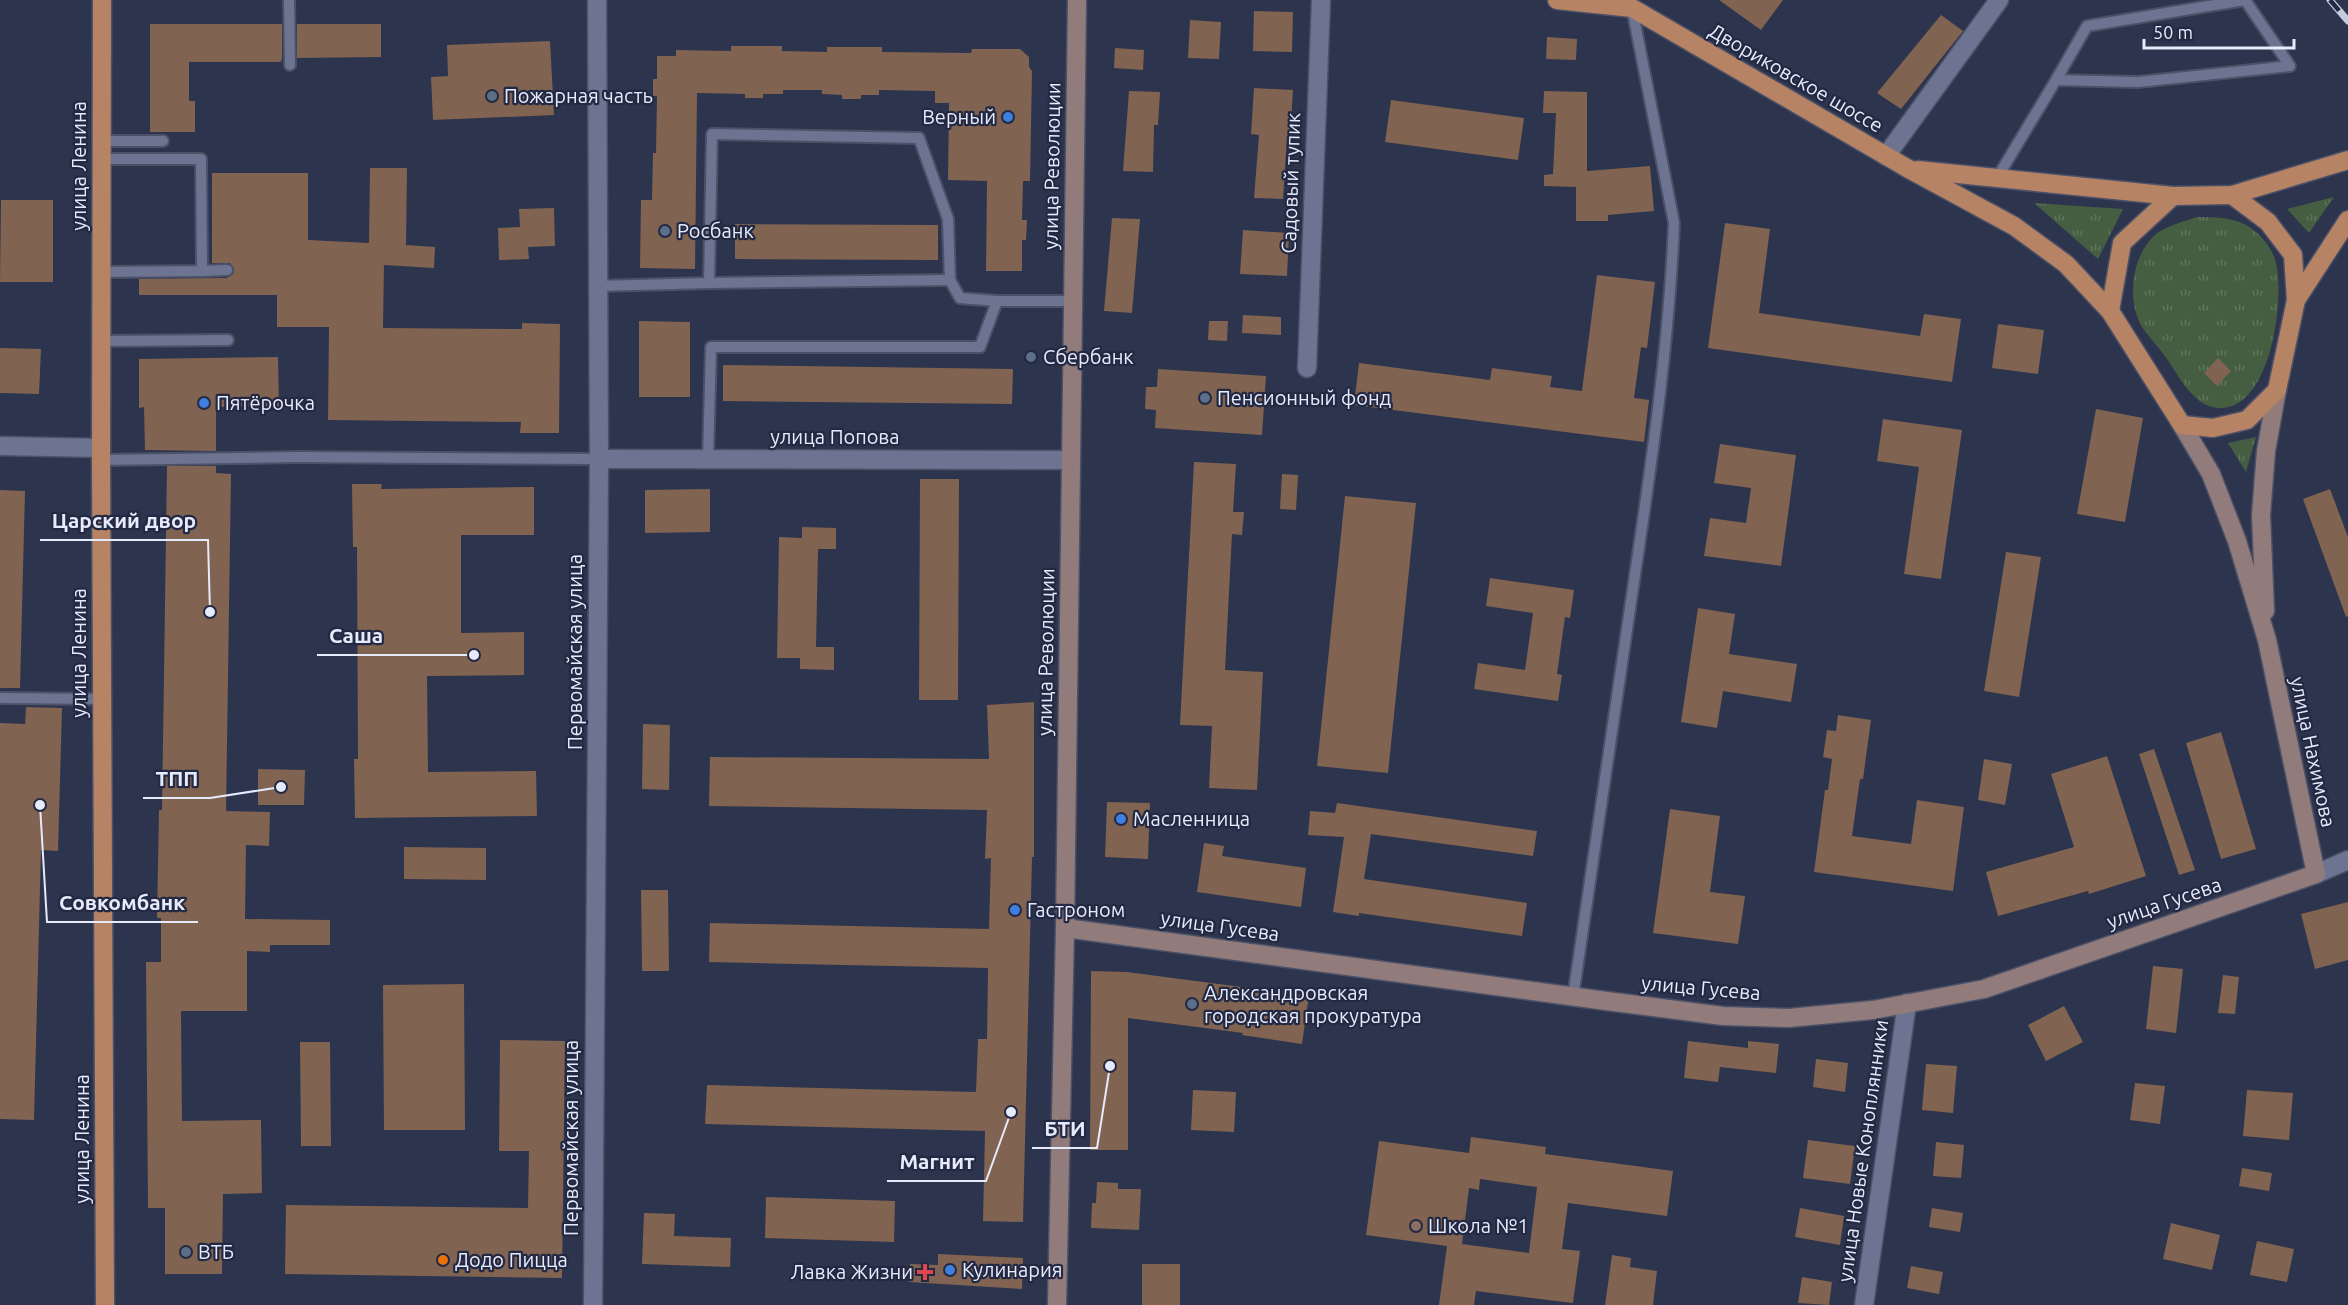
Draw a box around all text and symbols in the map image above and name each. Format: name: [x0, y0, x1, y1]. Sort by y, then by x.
scale bar: [2144, 12, 2294, 50]
street label: Двориковское шоссе: [1705, 18, 1887, 137]
text: 50 m: [2153, 22, 2193, 42]
street label: улица Революции: [1039, 82, 1064, 250]
place label: Пожарная часть: [504, 84, 653, 107]
marker: Пожарная часть: [485, 89, 499, 103]
street label: улица Ленина: [67, 101, 90, 231]
place label: Верный: [922, 105, 996, 128]
marker: Верный: [1001, 110, 1015, 124]
street label: Садовый тупик: [1277, 112, 1304, 254]
place label: Росбанк: [677, 219, 754, 242]
marker: Росбанк: [658, 224, 672, 238]
place label: Сбербанк: [1043, 345, 1134, 368]
marker: Сбербанк: [1024, 350, 1038, 364]
place label: Пенсионный фонд: [1217, 386, 1392, 409]
place label: Пятёрочка: [216, 391, 315, 414]
marker: Пенсионный фонд: [1198, 391, 1212, 405]
marker: Пятёрочка: [197, 396, 211, 410]
street label: улица Попова: [770, 425, 900, 448]
callout: Царский двор: [40, 501, 208, 540]
text: Царский двор: [52, 508, 196, 532]
street label: Первомайская улица: [563, 554, 586, 750]
street label: улица Революции: [1033, 568, 1058, 736]
street label: улица Ленина: [67, 588, 90, 718]
callout: Саша: [317, 616, 395, 655]
text: Саша: [329, 623, 383, 647]
street label: улица Нахимова: [2286, 675, 2341, 829]
callout: ТПП: [143, 759, 210, 798]
text: ТПП: [156, 766, 198, 790]
place label: Масленница: [1133, 807, 1250, 830]
marker: Масленница: [1114, 812, 1128, 826]
street label: улица Гусева: [2104, 872, 2224, 933]
callout: Совкомбанк: [47, 883, 198, 922]
text: Совкомбанк: [59, 890, 185, 914]
place label: Гастроном: [1027, 898, 1125, 921]
marker: Гастроном: [1008, 903, 1022, 917]
street label: улица Гусева: [1159, 906, 1281, 945]
street label: улица Гусева: [1640, 971, 1762, 1004]
place label: Александровская городская прокуратура: [1204, 981, 1422, 1027]
marker: Александровская городская прокуратура: [1185, 997, 1199, 1011]
street label: улица Новые Коноплянники: [1833, 1018, 1892, 1284]
street label: Первомайская улица: [559, 1040, 582, 1236]
street label: улица Ленина: [70, 1074, 93, 1204]
callout: БТИ: [1032, 1109, 1097, 1148]
text: БТИ: [1044, 1116, 1086, 1140]
callout: Магнит: [887, 1142, 986, 1181]
text: Магнит: [899, 1149, 975, 1173]
place label: Школа №1: [1428, 1214, 1529, 1237]
marker: Школа №1: [1409, 1219, 1423, 1233]
place label: ВТБ: [198, 1240, 234, 1263]
marker: ВТБ: [179, 1245, 193, 1259]
place label: Додо Пицца: [455, 1248, 568, 1271]
marker: Додо Пицца: [436, 1253, 450, 1267]
place label: Кулинария: [962, 1258, 1063, 1281]
place label: Лавка Жизни: [791, 1260, 913, 1283]
marker: Кулинария: [943, 1263, 957, 1277]
marker: Лавка Жизни: [918, 1265, 932, 1279]

